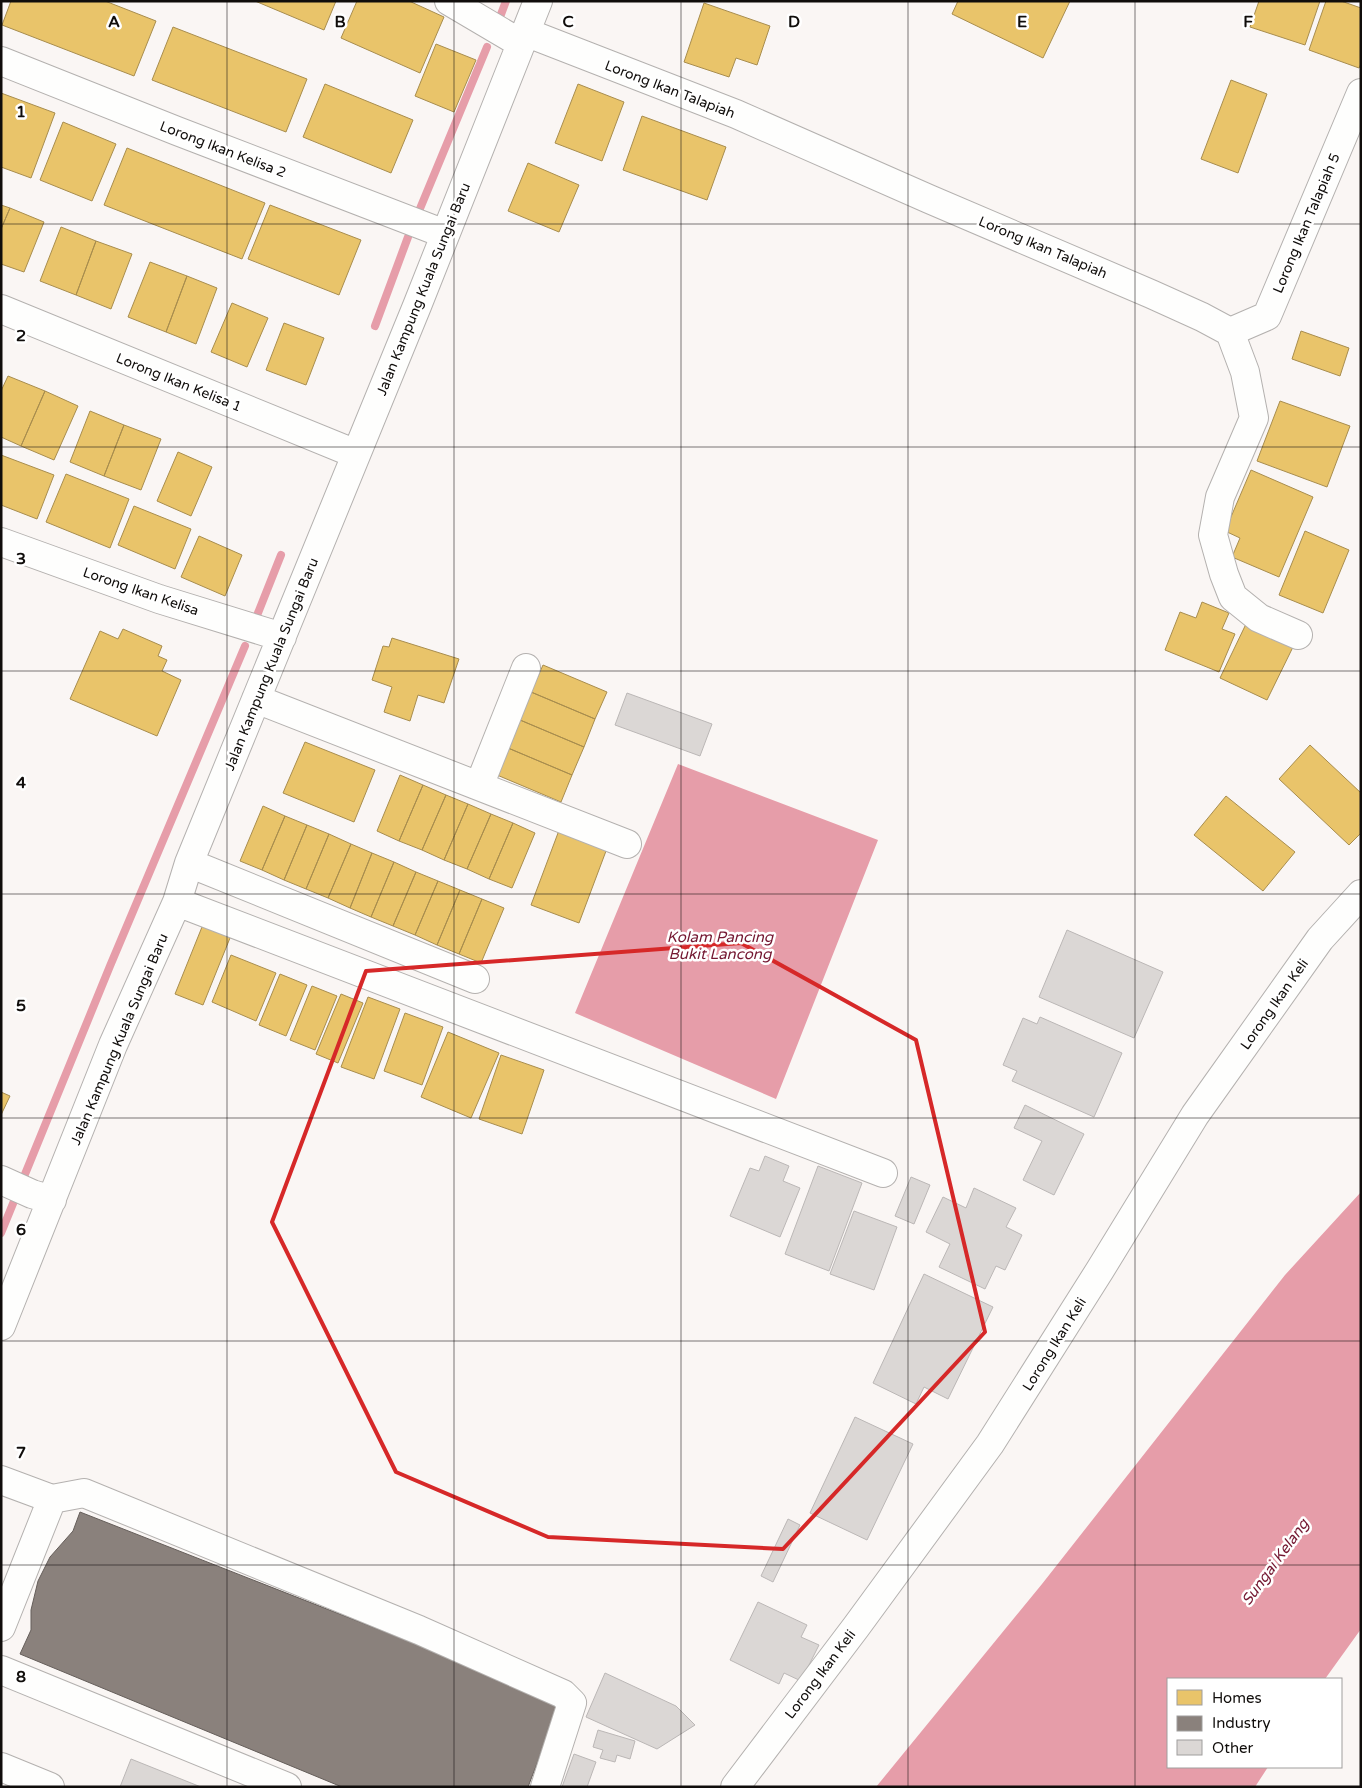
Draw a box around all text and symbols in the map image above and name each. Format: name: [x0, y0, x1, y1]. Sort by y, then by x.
text: A: [108, 12, 120, 32]
text: B: [334, 12, 346, 32]
text: C: [562, 12, 574, 32]
text: D: [788, 12, 800, 32]
text: E: [1017, 12, 1027, 32]
text: F: [1243, 12, 1253, 32]
street label: Lorong Ikan Talapiah: [602, 57, 737, 122]
text: 1: [16, 102, 26, 122]
street label: Lorong Ikan Kelisa 2: [157, 118, 288, 181]
street label: Lorong Ikan Talapiah 5: [1269, 151, 1344, 296]
street label: Jalan Kampung Kuala Sungai Baru: [373, 180, 474, 398]
street label: Lorong Ikan Talapiah: [976, 213, 1110, 282]
text: 2: [16, 326, 26, 346]
street label: Lorong Ikan Kelisa 1: [114, 349, 244, 415]
text: 3: [16, 549, 26, 569]
street label: Jalan Kampung Kuala Sungai Baru: [221, 555, 322, 773]
street label: Lorong Ikan Kelisa: [81, 564, 201, 619]
text: 4: [16, 773, 26, 793]
water label: Kolam Pancing Bukit Lancong: [667, 928, 775, 963]
street label: Jalan Kampung Kuala Sungai Baru: [67, 931, 172, 1147]
street label: Lorong Ikan Keli: [1237, 956, 1312, 1053]
text: 5: [16, 996, 26, 1016]
text: 6: [16, 1220, 26, 1240]
street label: Lorong Ikan Keli: [1019, 1294, 1090, 1394]
text: 7: [16, 1443, 26, 1463]
water label: Sungai Kelang: [1238, 1514, 1313, 1609]
street label: Lorong Ikan Keli: [781, 1627, 859, 1722]
text: 8: [16, 1667, 26, 1687]
legend: [1167, 1678, 1342, 1768]
text: Homes: [1212, 1689, 1262, 1707]
text: Industry: [1212, 1714, 1271, 1732]
text: Other: [1212, 1739, 1254, 1757]

